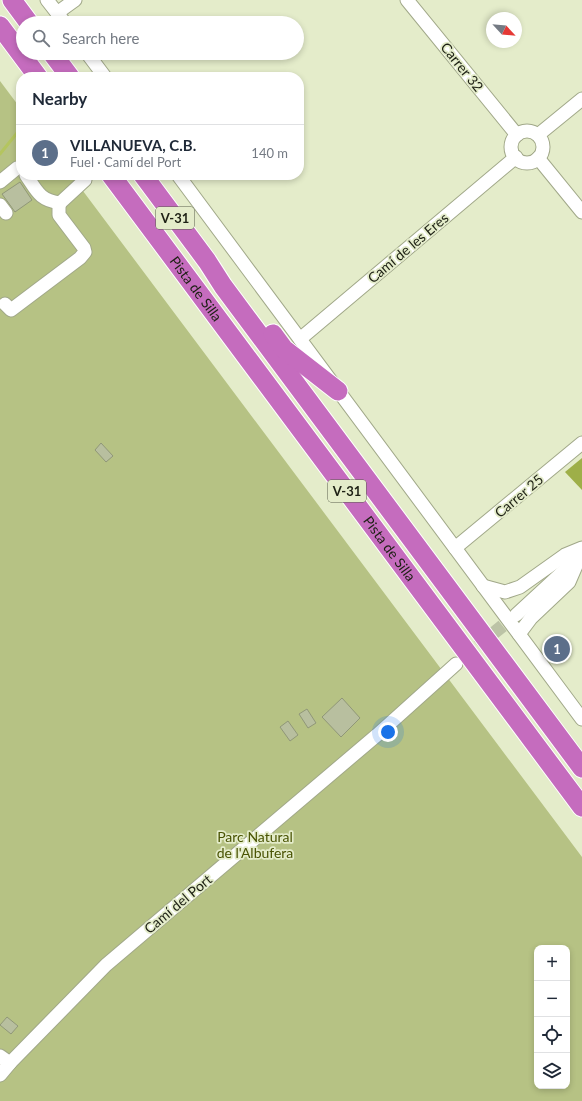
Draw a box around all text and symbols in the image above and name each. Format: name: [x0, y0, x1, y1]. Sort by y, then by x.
north arrow: [486, 12, 522, 48]
search box: [16, 16, 304, 60]
icon: search: [30, 27, 52, 49]
text: Search here: [62, 29, 139, 47]
street label: Carrer 32: [437, 39, 487, 95]
text: Nearby: [32, 88, 87, 109]
text: VILLANUEVA, C.B.: [70, 136, 196, 154]
text: 1: [41, 145, 49, 161]
text: 140 m: [251, 145, 288, 161]
text: Fuel · Camí del Port: [70, 154, 181, 170]
road number: V-31: [156, 207, 194, 229]
street label: Camí de les Eres: [364, 209, 451, 286]
street label: Pista de Silla: [167, 253, 226, 324]
street label: Carrer 25: [491, 470, 546, 521]
road number: V-31: [328, 480, 366, 502]
street label: Pista de Silla: [360, 512, 420, 584]
pin: 1: [544, 634, 570, 664]
your location: [378, 722, 398, 742]
park label: Parc Natural de l'Albufera: [217, 828, 293, 861]
street label: Camí del Port: [140, 870, 215, 937]
map controls: [534, 945, 570, 1089]
button: +: [534, 945, 570, 981]
button: −: [534, 981, 570, 1017]
button: locate: [534, 1017, 570, 1053]
button: layers: [534, 1053, 570, 1089]

